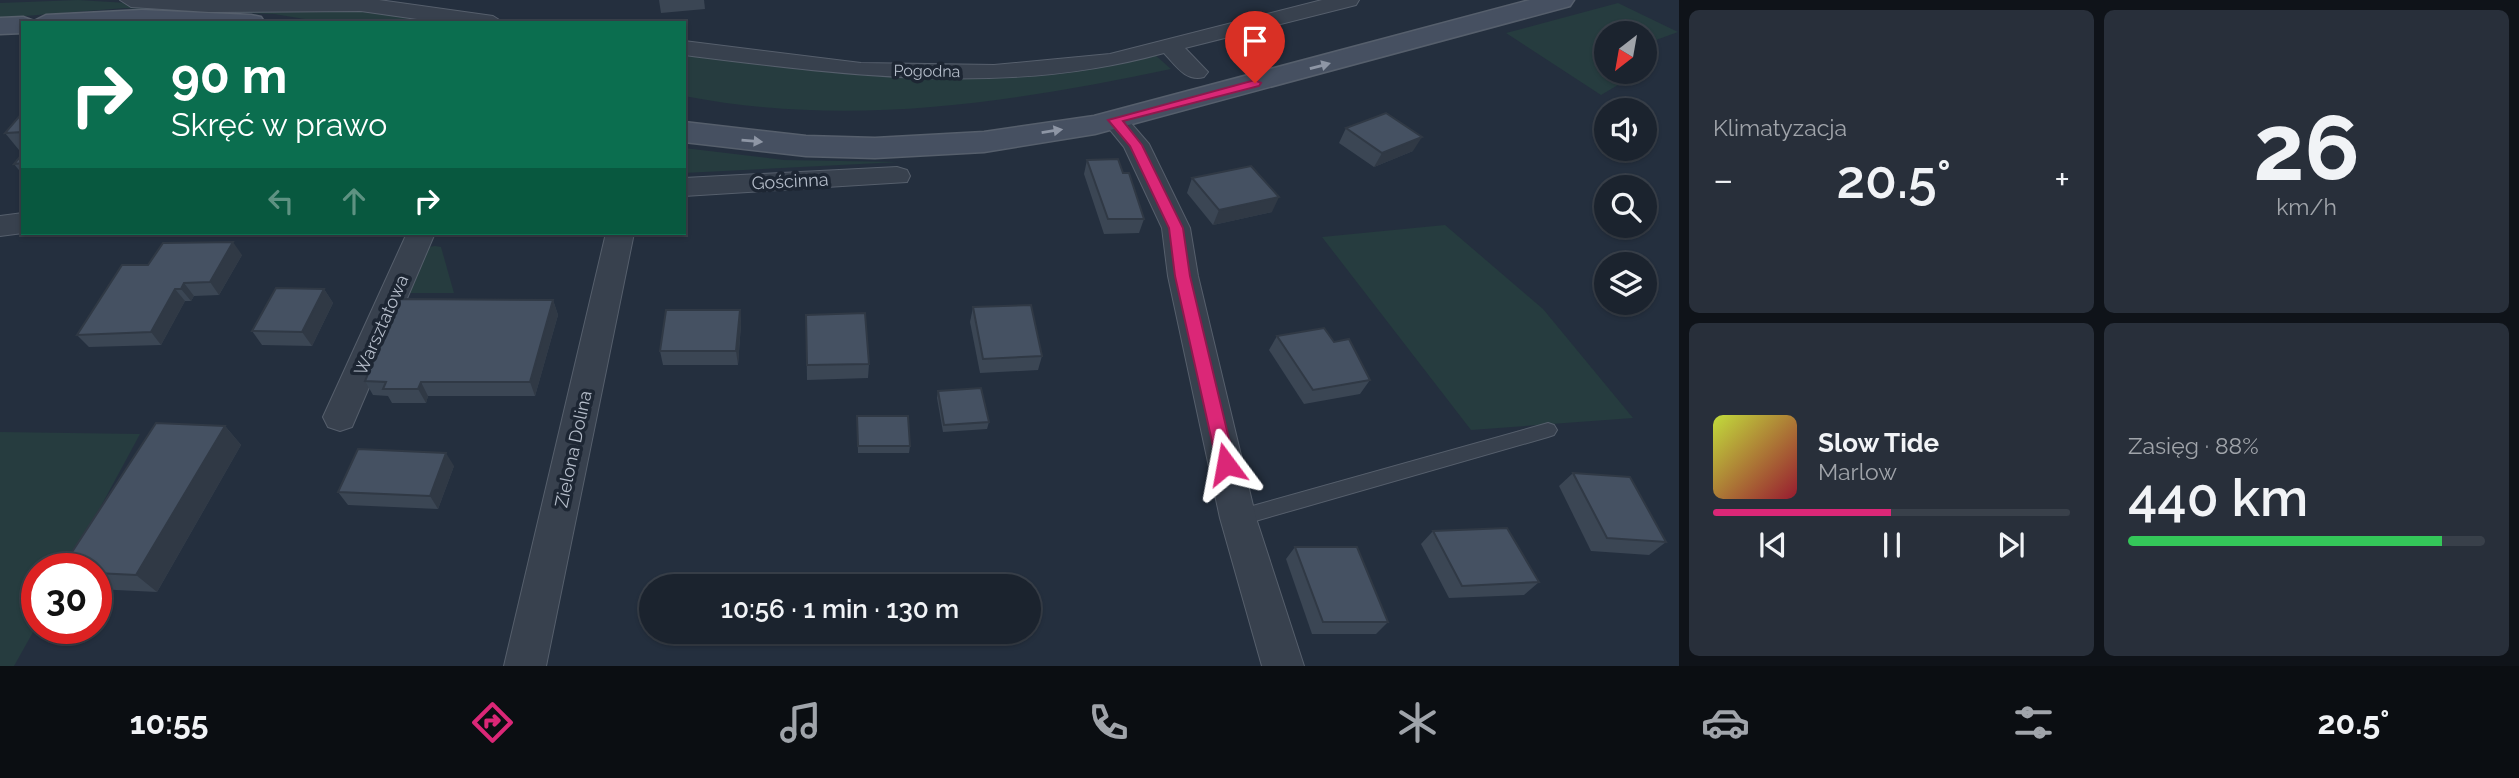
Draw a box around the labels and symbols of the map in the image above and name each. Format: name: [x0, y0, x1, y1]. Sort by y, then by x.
pin: [1225, 11, 1285, 83]
north arrow: [1594, 21, 1657, 84]
one-way arrow: [1310, 60, 1331, 70]
street label: Pogodna: [893, 61, 961, 81]
one-way arrow: [1041, 126, 1063, 137]
one-way arrow: [741, 136, 763, 147]
street label: Gościnna: [751, 169, 829, 193]
street label: Warsztatowa: [349, 271, 413, 379]
street label: Zielona Dolina: [550, 389, 596, 509]
position arrow: [1189, 427, 1263, 501]
speed limit sign: 30: [21, 553, 112, 644]

